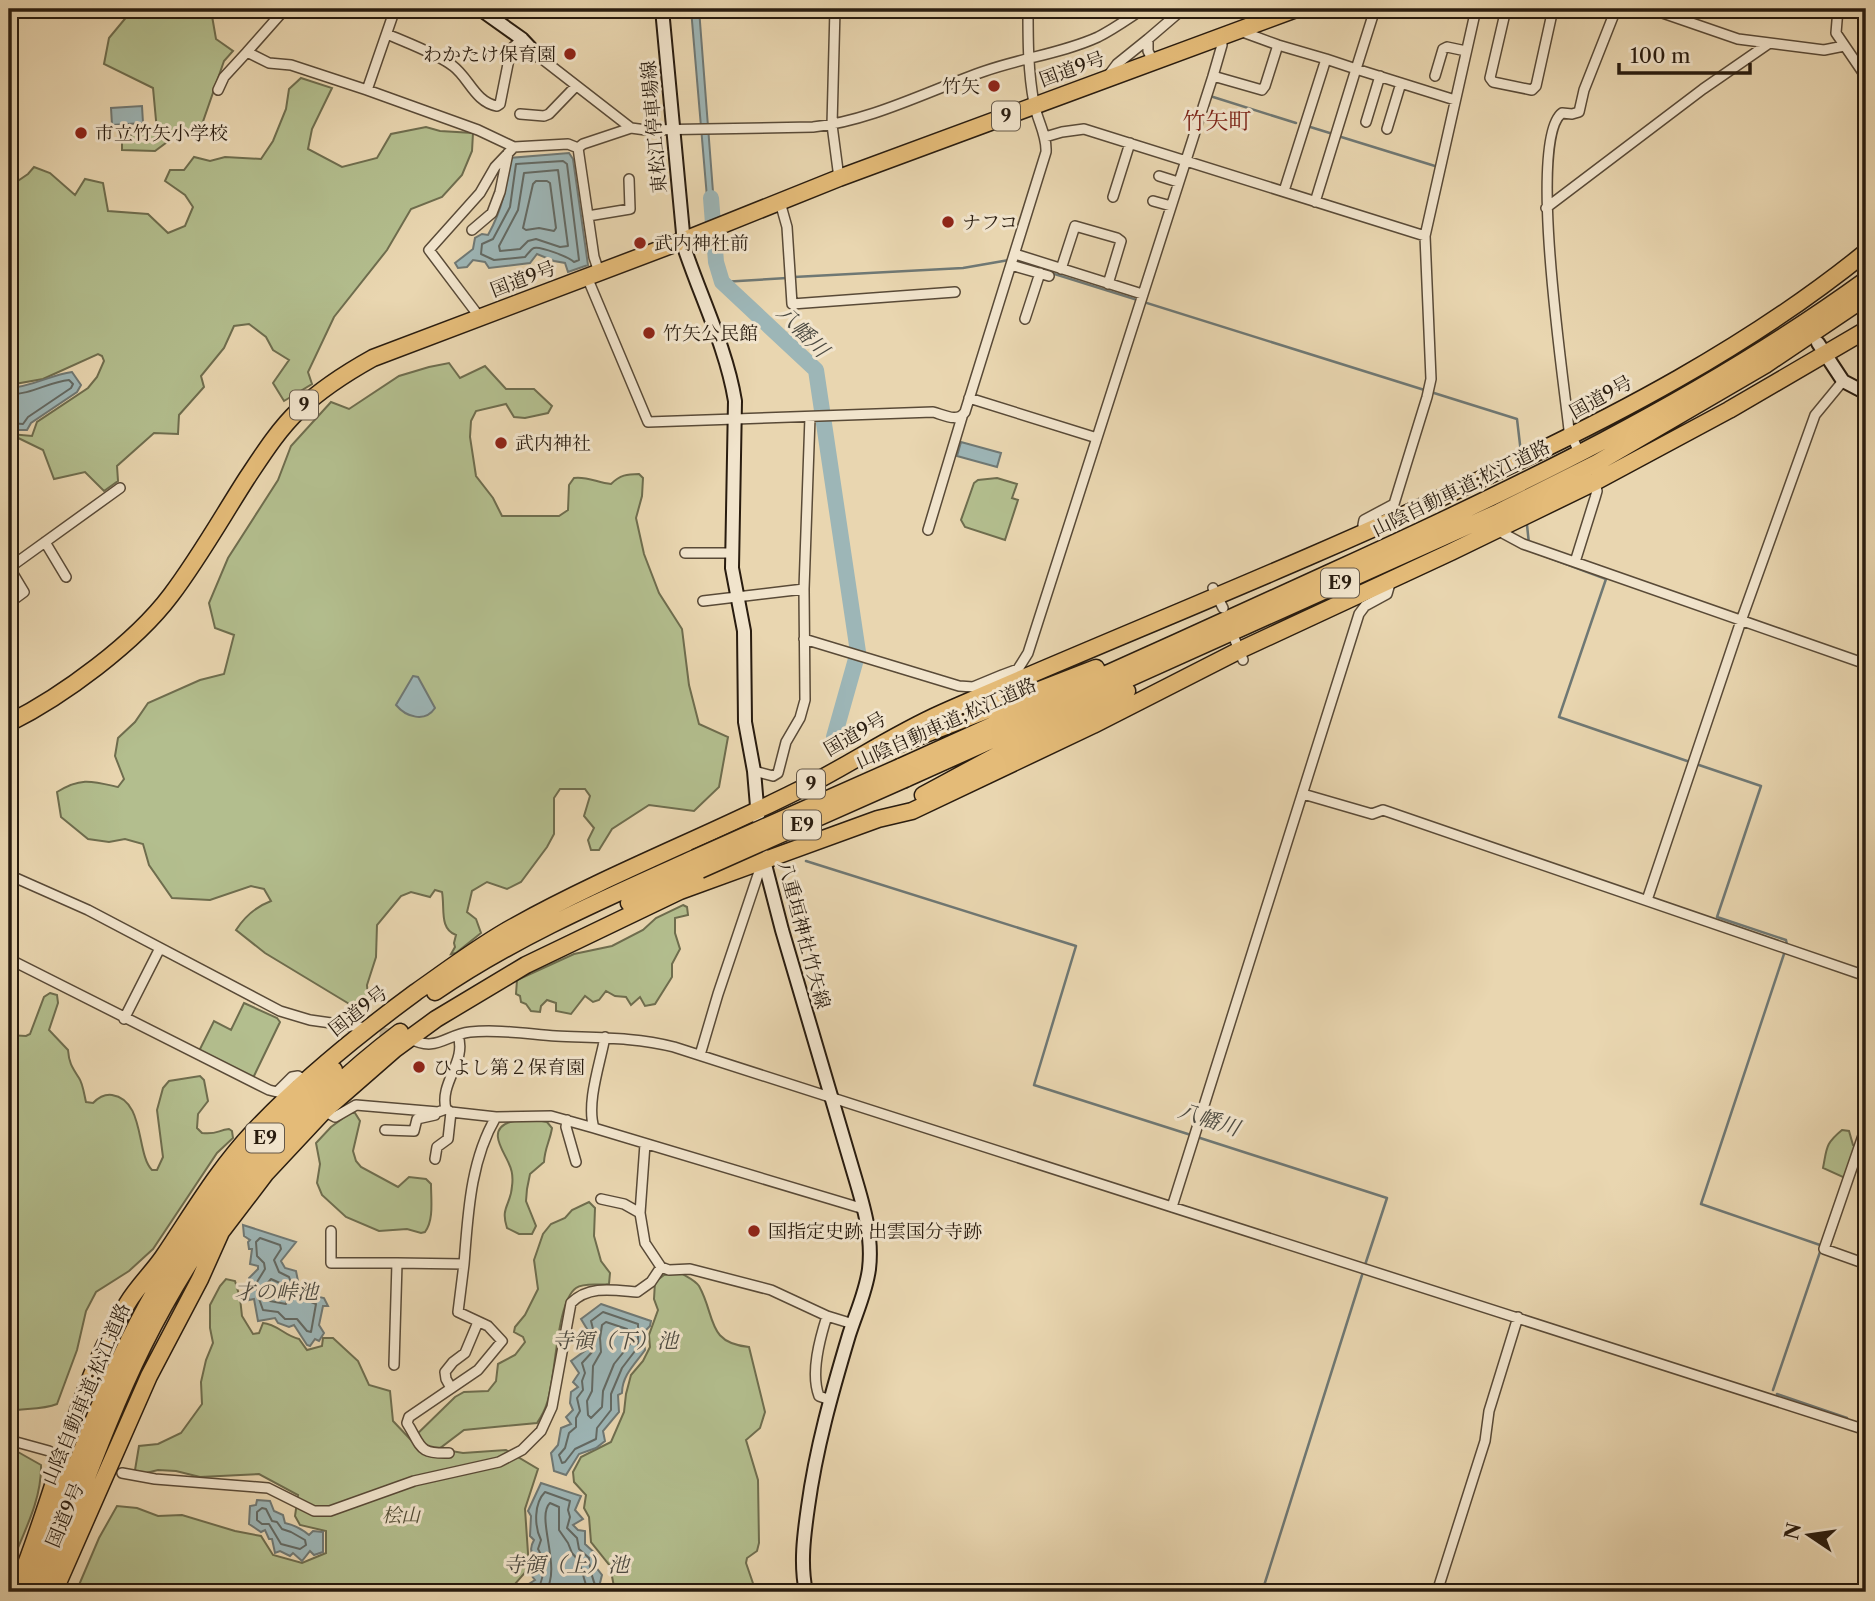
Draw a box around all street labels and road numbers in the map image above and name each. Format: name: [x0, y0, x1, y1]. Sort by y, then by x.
street label: 国道9号: [1036, 47, 1108, 91]
street label: 東松江停車場線: [637, 60, 671, 194]
road number: 9: [992, 102, 1020, 131]
street label: 国道9号: [487, 256, 559, 302]
street label: 国道9号: [1566, 370, 1636, 424]
road number: 9: [290, 390, 318, 419]
street label: 山陰自動車道;松江道路: [1368, 435, 1554, 541]
road number: E9: [1321, 568, 1359, 598]
street label: 山陰自動車道;松江道路: [852, 673, 1040, 773]
street label: 国道9号: [820, 707, 890, 761]
road number: 9: [797, 770, 825, 798]
road number: E9: [783, 810, 821, 840]
street label: 八重垣神社竹矢線: [773, 859, 835, 1011]
street label: 国道9号: [324, 981, 392, 1041]
road number: E9: [246, 1124, 284, 1153]
street label: 山陰自動車道;松江道路: [37, 1300, 135, 1488]
street label: 国道9号: [41, 1479, 89, 1551]

